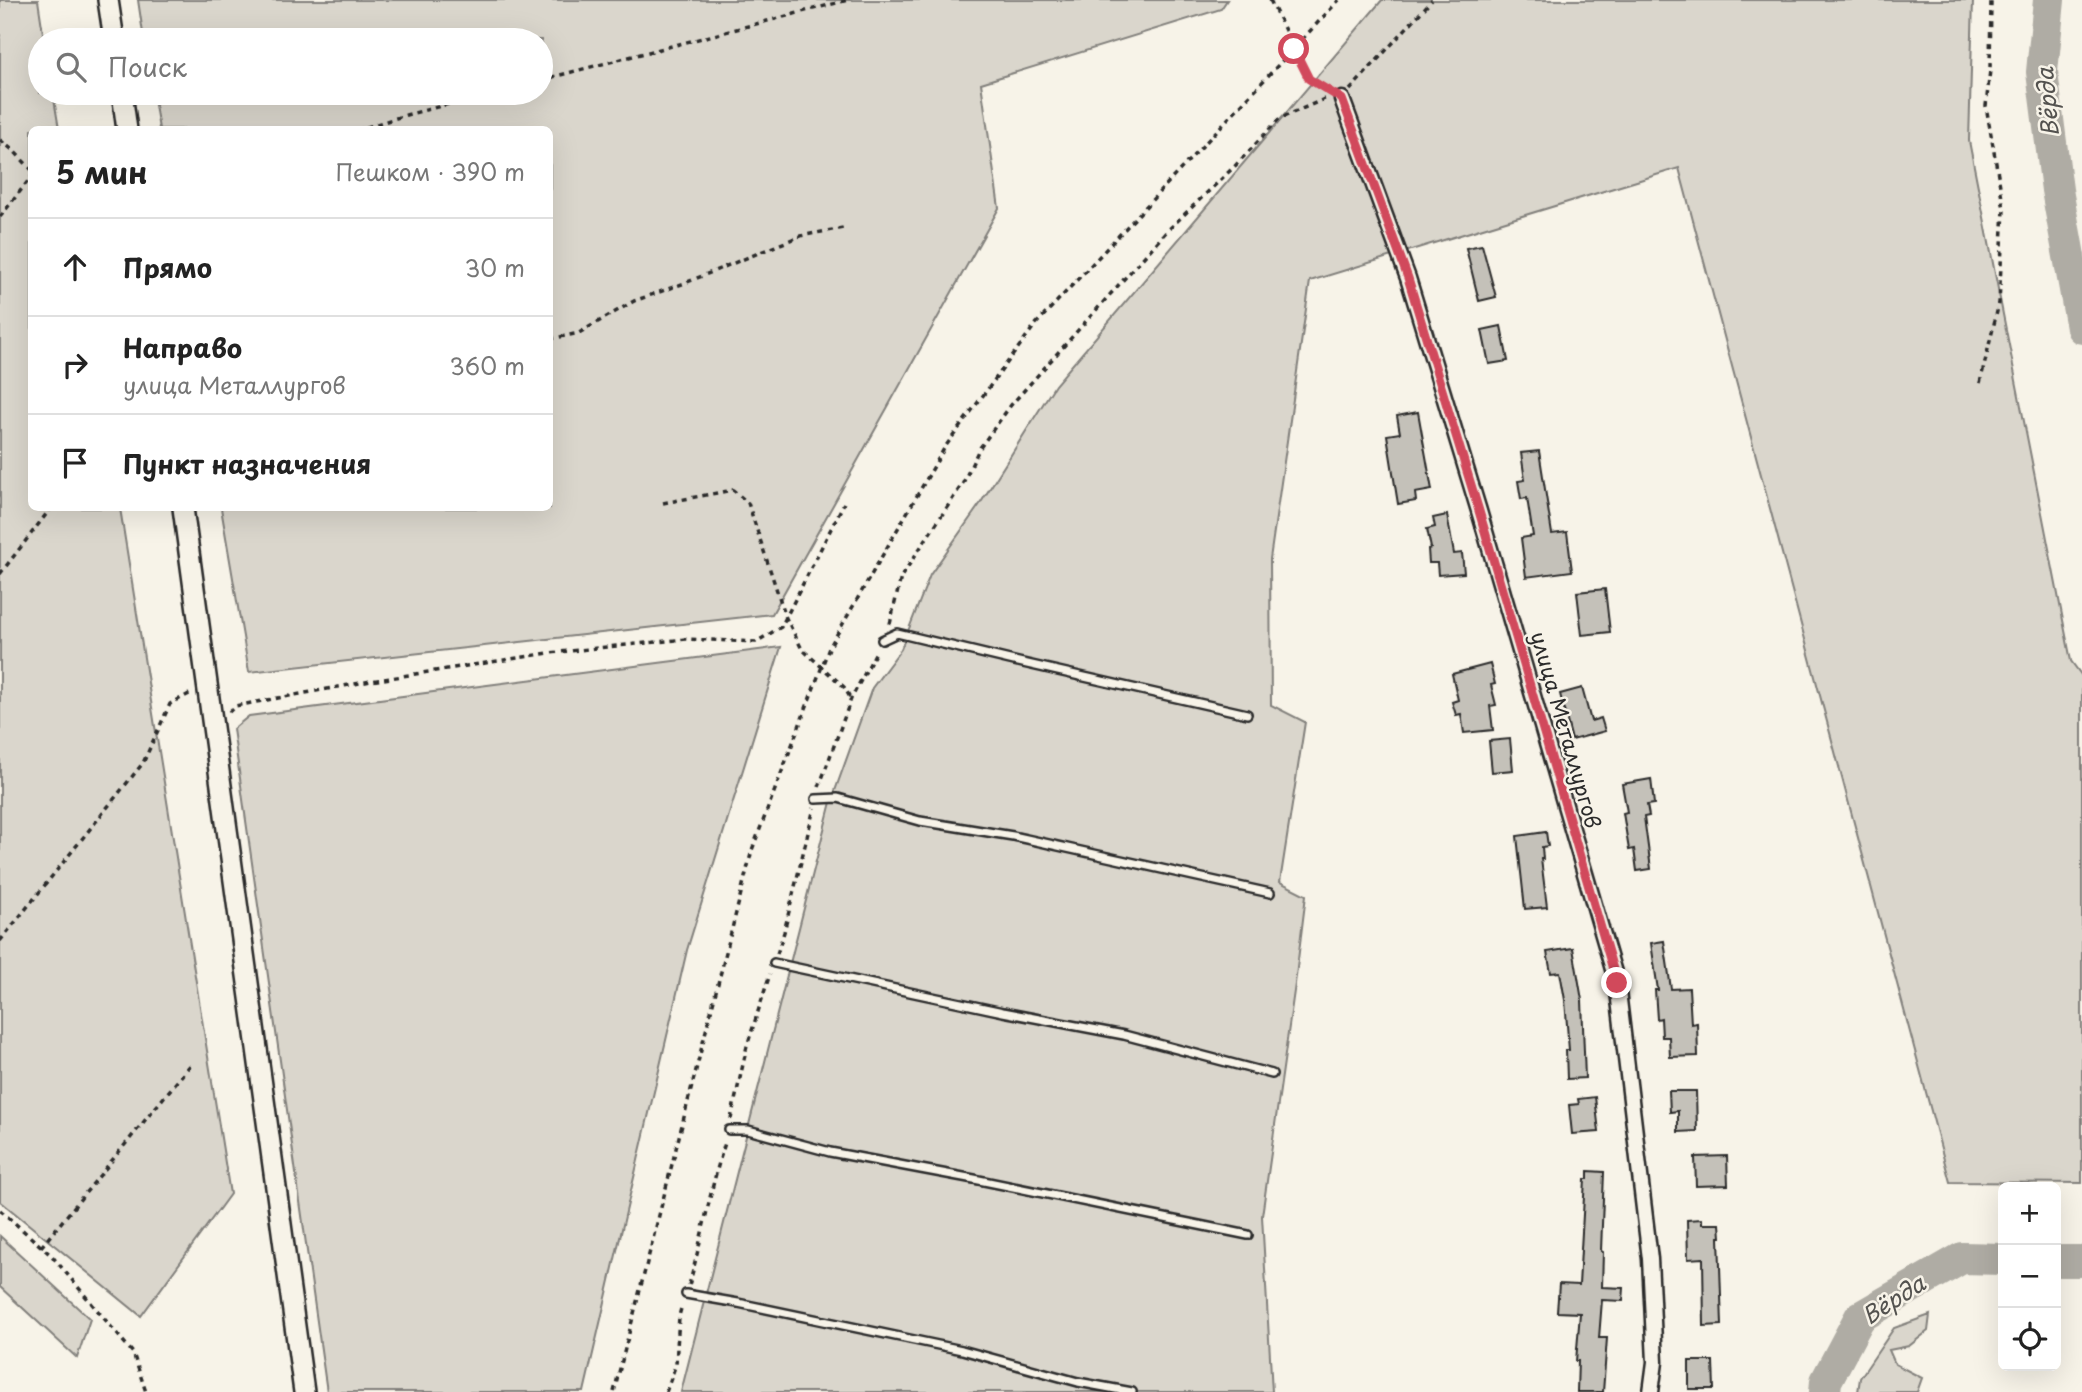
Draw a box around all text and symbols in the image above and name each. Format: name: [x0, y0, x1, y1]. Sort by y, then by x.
search box: [28, 28, 553, 105]
route start: [1278, 33, 1309, 64]
text: Поиск: [108, 47, 187, 86]
icon: search: [52, 48, 90, 86]
water label: Вёрда: [2026, 65, 2067, 138]
text: 5 мин: [56, 149, 148, 194]
text: Пешком · 390 m: [335, 154, 525, 189]
icon: ahead: [56, 248, 94, 286]
text: Прямо: [123, 248, 212, 287]
text: 30 m: [464, 250, 525, 285]
text: Направо: [123, 328, 242, 367]
icon: right: [56, 346, 94, 384]
text: 360 m: [450, 348, 525, 383]
text: улица Металлургов: [123, 367, 346, 402]
icon: arrive: [56, 444, 94, 482]
text: Пункт назначения: [123, 444, 371, 483]
street label: улица Металлургов: [1524, 627, 1610, 832]
route end: [1601, 967, 1632, 998]
map controls: [1998, 1182, 2061, 1371]
button: +: [1998, 1182, 2061, 1245]
button: −: [1998, 1245, 2061, 1308]
water label: Вёрда: [1855, 1265, 1932, 1332]
button: locate: [1998, 1308, 2061, 1371]

